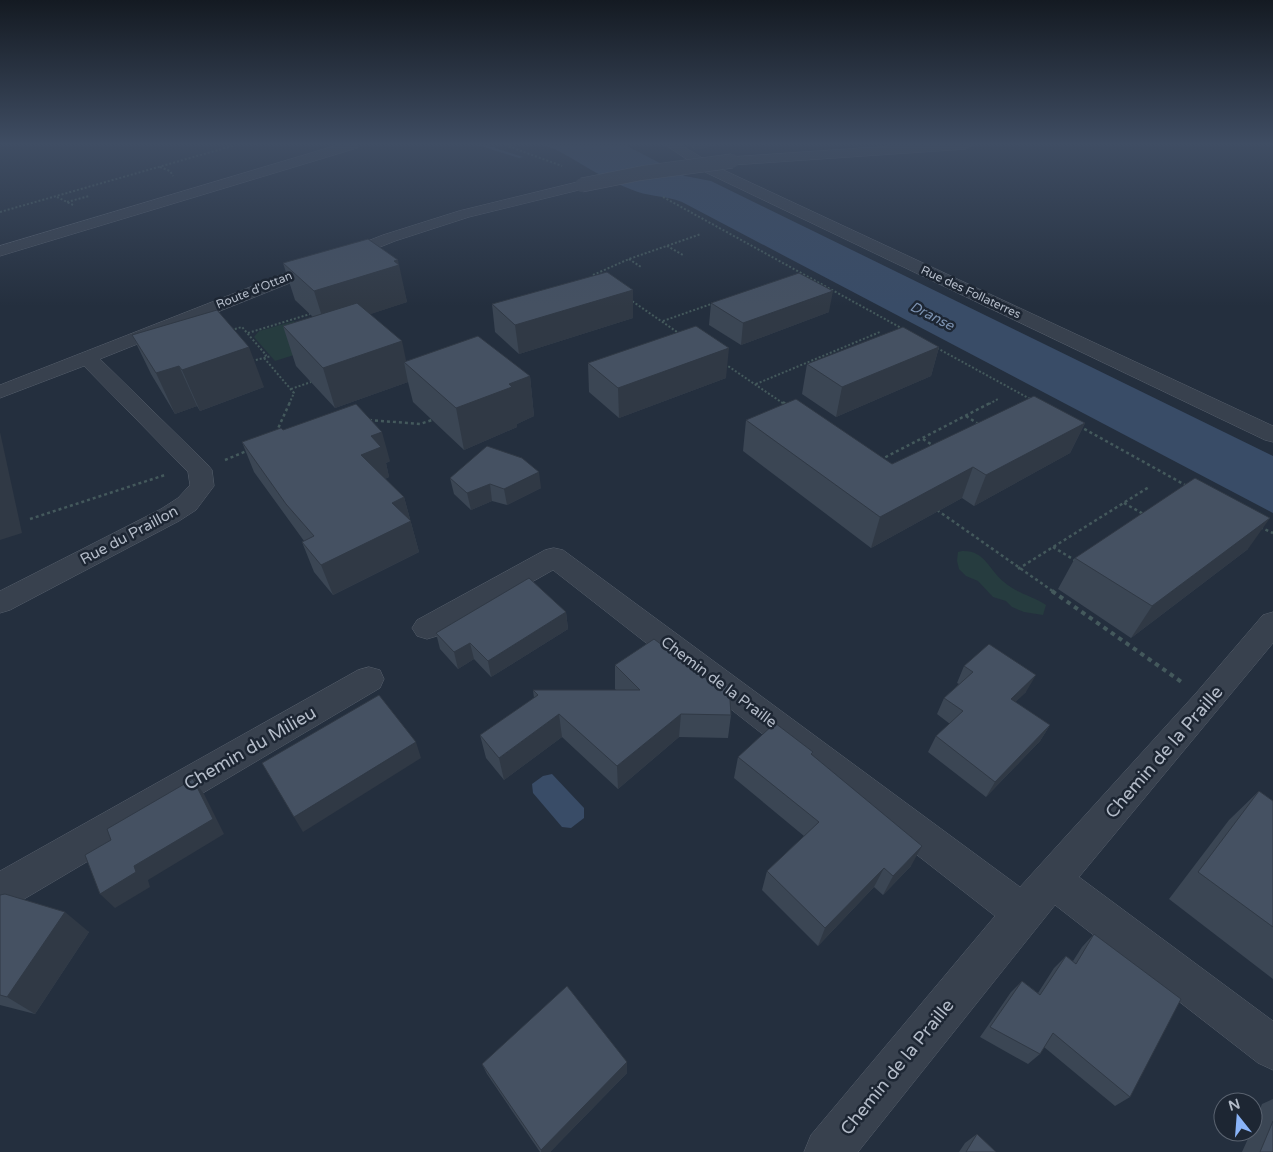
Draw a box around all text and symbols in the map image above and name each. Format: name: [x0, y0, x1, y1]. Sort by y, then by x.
street label: Rue des Follaterres: [919, 263, 1023, 321]
street label: Route d'Ottan: [214, 268, 294, 312]
water label: Dranse: [907, 298, 958, 335]
street label: Rue du Praillon: [77, 502, 181, 568]
street label: Chemin de la Praille: [658, 633, 780, 731]
street label: Chemin de la Praille: [1100, 681, 1228, 823]
street label: Chemin du Milieu: [180, 701, 320, 795]
street label: Chemin de la Praille: [835, 995, 959, 1139]
north arrow: [1213, 1092, 1263, 1142]
text: N: [1226, 1095, 1242, 1115]

